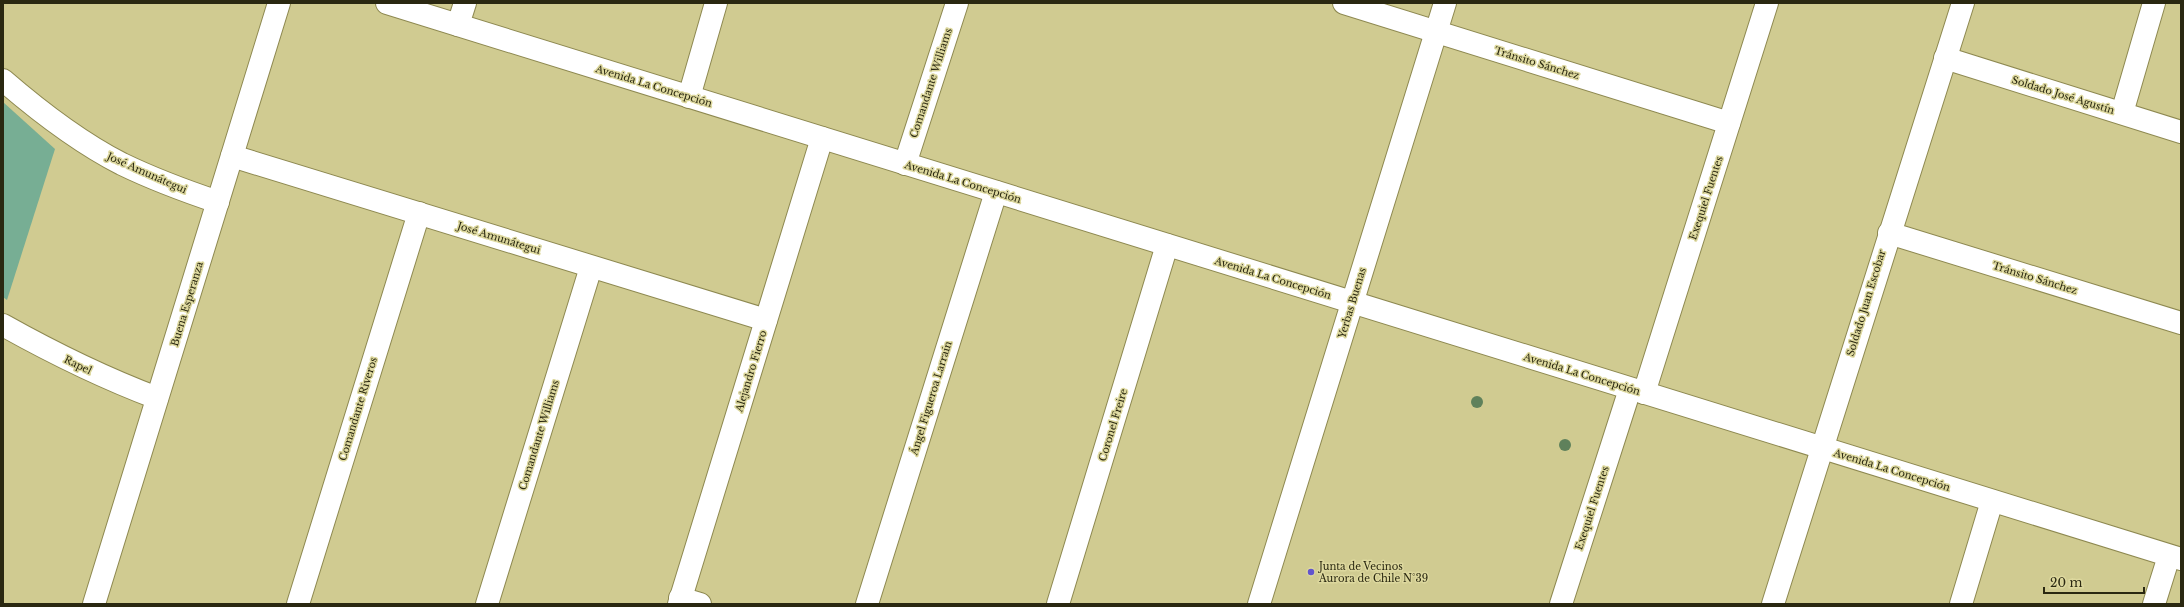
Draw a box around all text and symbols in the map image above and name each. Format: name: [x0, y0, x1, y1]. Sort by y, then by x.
street label: Comandante Williams: [907, 26, 955, 140]
street label: Tránsito Sánchez: [1493, 44, 1581, 82]
street label: Avenida La Concepción: [593, 62, 714, 110]
street label: Soldado José Agustín: [2010, 73, 2116, 117]
street label: José Amunátegui: [103, 149, 190, 197]
street label: Exequiel Fuentes: [1686, 154, 1726, 242]
street label: Avenida La Concepción: [902, 158, 1023, 206]
street label: José Amunátegui: [454, 219, 543, 257]
street label: Soldado Juan Escobar: [1844, 248, 1889, 358]
street label: Avenida La Concepción: [1212, 254, 1333, 302]
street label: Tránsito Sánchez: [1991, 259, 2079, 297]
street label: Buena Esperanza: [168, 260, 206, 348]
street label: Yerbas Buenas: [1335, 266, 1369, 341]
street label: Alejandro Fierro: [732, 328, 770, 414]
street label: Ángel Figueroa Larraín: [906, 339, 955, 458]
street label: Avenida La Concepción: [1521, 350, 1642, 398]
street label: Rapel: [62, 353, 94, 377]
street label: Comandante Riveros: [336, 355, 380, 462]
street label: Comandante Williams: [516, 378, 562, 492]
street label: Coronel Freire: [1096, 387, 1130, 463]
street label: Avenida La Concepción: [1831, 446, 1952, 494]
street label: Exequiel Fuentes: [1572, 464, 1612, 552]
place label: Junta de Vecinos Aurora de Chile N°39: [1317, 560, 1428, 585]
marker: Junta de Vecinos Aurora de Chile N°39: [1306, 567, 1316, 577]
scale bar: [2044, 569, 2144, 595]
text: 20 m: [2050, 575, 2082, 590]

